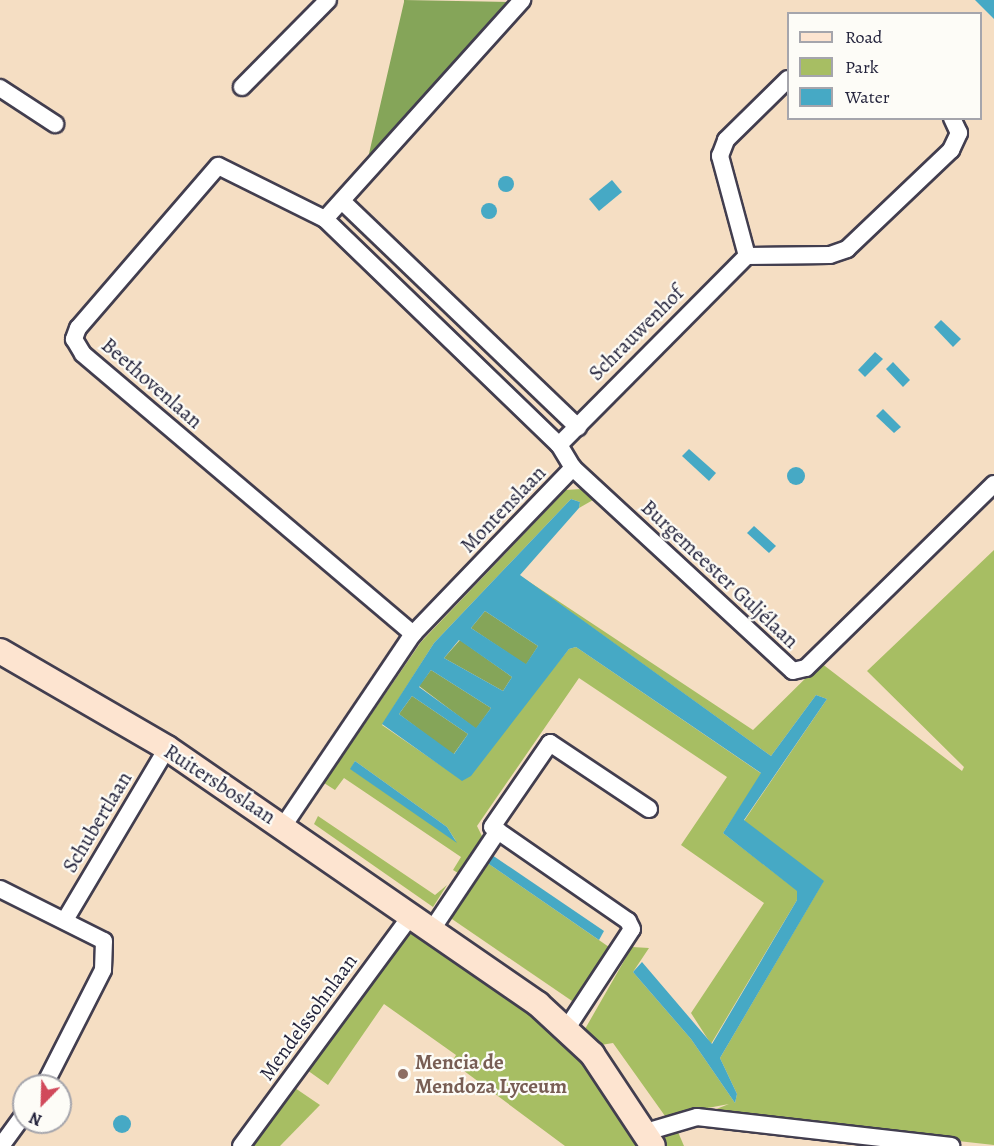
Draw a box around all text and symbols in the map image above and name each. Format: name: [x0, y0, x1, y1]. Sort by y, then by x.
legend: [787, 12, 982, 120]
text: Road: [845, 25, 882, 49]
text: Park: [845, 55, 879, 79]
text: Water: [845, 85, 890, 109]
street label: Schrauwenhof: [583, 280, 689, 386]
street label: Beethovenlaan: [96, 332, 208, 434]
street label: Montenslaan: [455, 460, 551, 558]
street label: Burgemeester Guljélaan: [636, 495, 804, 653]
street label: Ruitersboslaan: [159, 739, 281, 829]
street label: Schubertlaan: [57, 767, 137, 877]
street label: Mendelssohnlaan: [254, 949, 362, 1085]
place label: Mencia de Mendoza Lyceum: [415, 1049, 567, 1099]
marker: Mencia de Mendoza Lyceum: [396, 1067, 410, 1081]
north arrow: [12, 1074, 72, 1134]
text: N: [26, 1106, 45, 1131]

